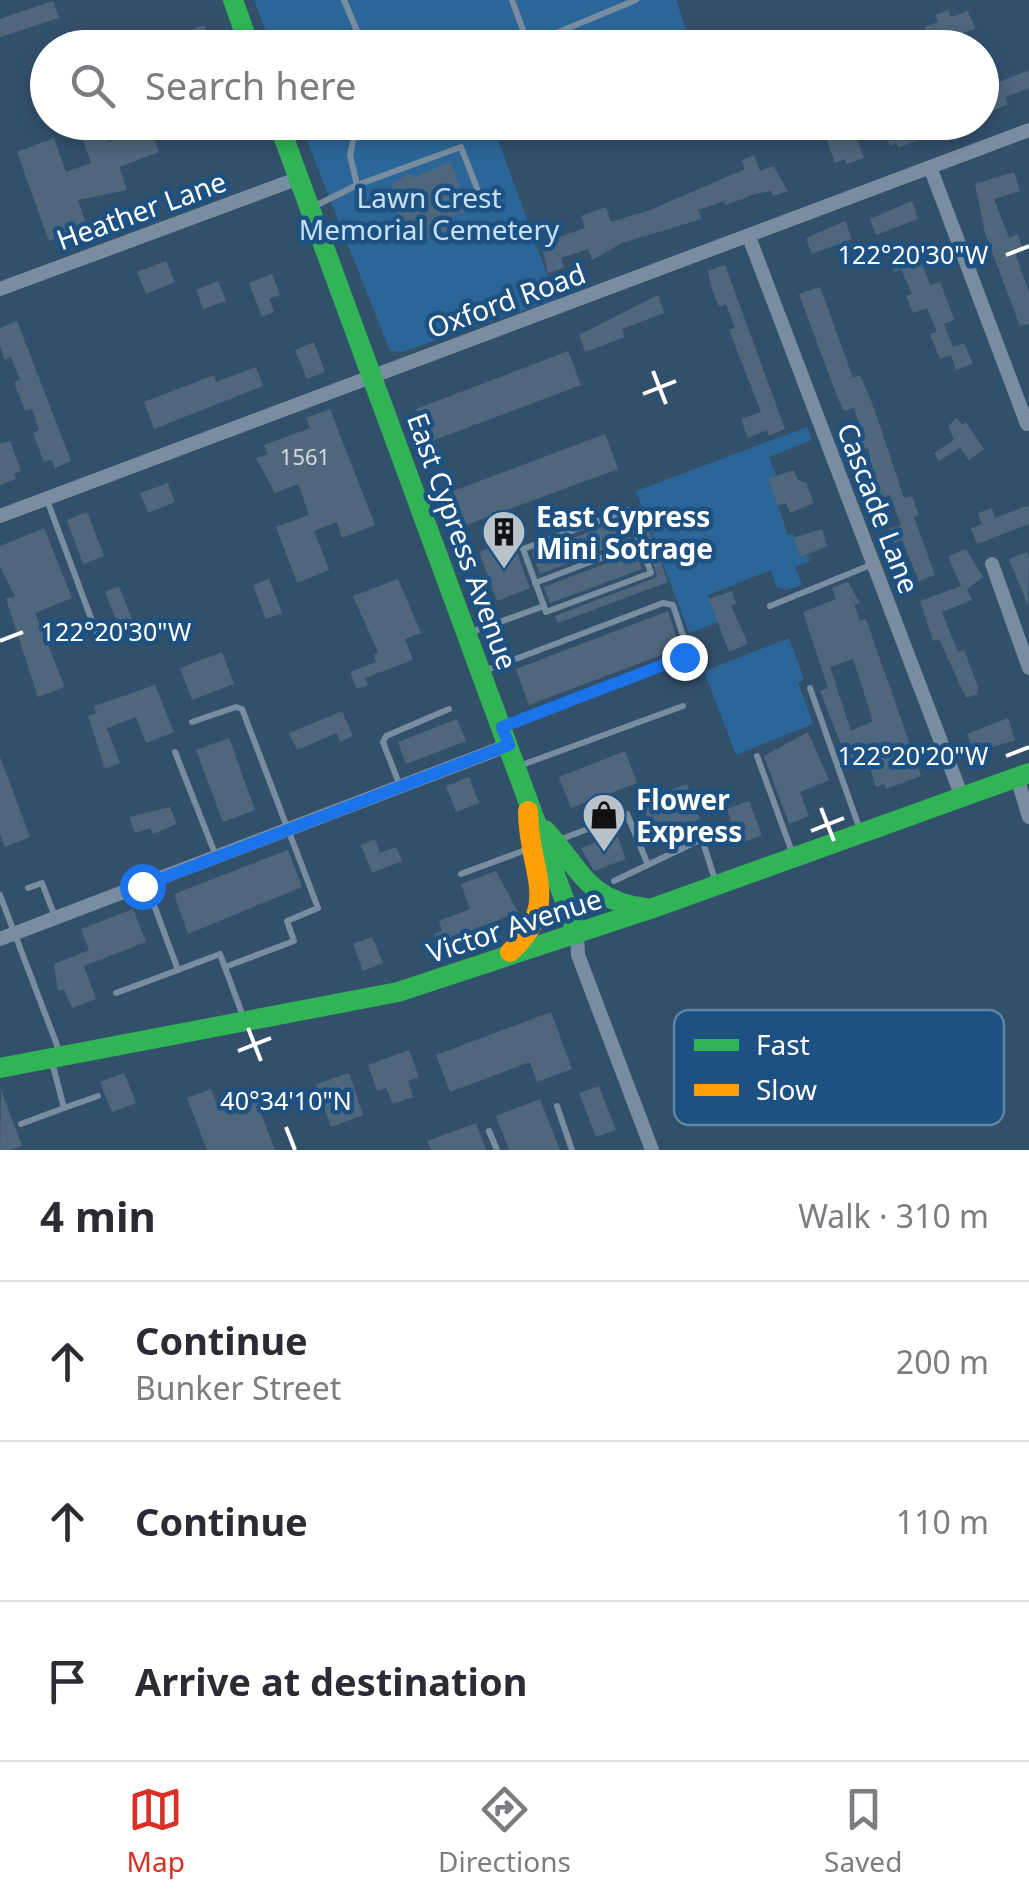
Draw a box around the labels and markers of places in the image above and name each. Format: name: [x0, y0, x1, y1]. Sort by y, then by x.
place label: East Cypress Mini Sotrage: [536, 497, 713, 567]
building icon: East Cypress Mini Sotrage: [481, 509, 527, 570]
place label: Flower Express: [636, 780, 742, 850]
shop icon: Flower Express: [581, 792, 627, 853]

